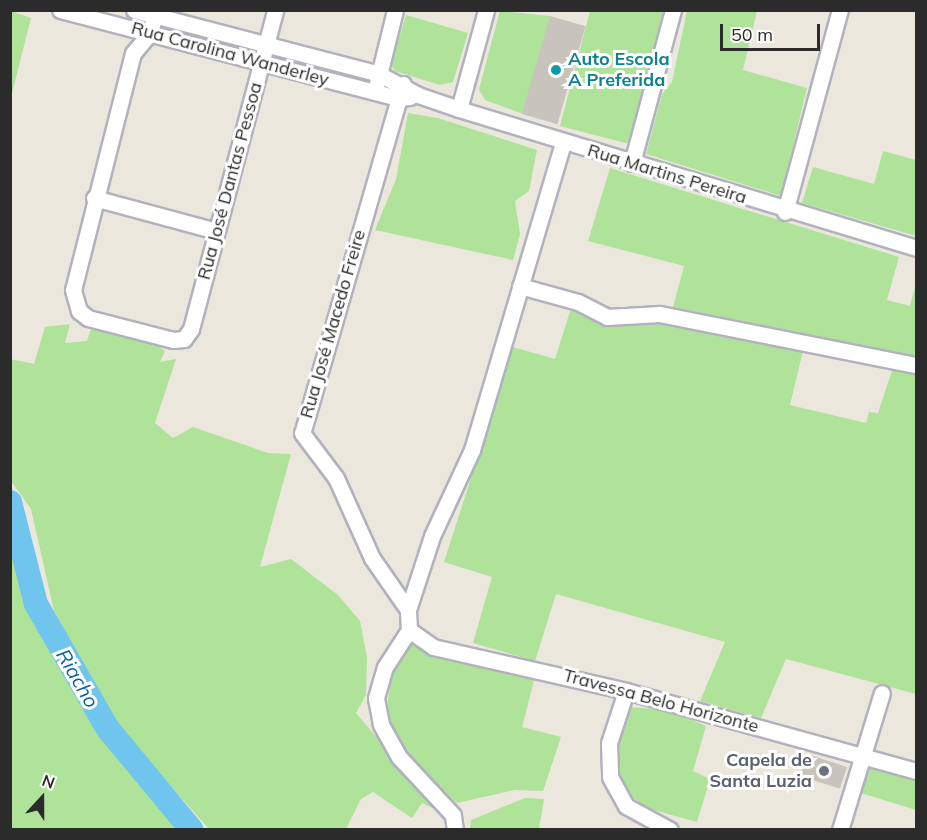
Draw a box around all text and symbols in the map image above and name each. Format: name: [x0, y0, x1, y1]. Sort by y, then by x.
scale bar: [723, 12, 824, 50]
street label: Rua Carolina Wanderley: [129, 17, 331, 91]
text: 50 m: [731, 23, 773, 46]
place label: Auto Escola A Preferida: [568, 49, 670, 92]
marker: Auto Escola A Preferida: [549, 63, 563, 77]
street label: Rua José Dantas Pessoa: [193, 80, 267, 282]
street label: Rua Martins Pereira: [585, 140, 749, 208]
street label: Rua José Macedo Freire: [296, 227, 370, 421]
water label: Riacho: [52, 644, 104, 712]
street label: Travessa Belo Horizonte: [561, 665, 761, 737]
place label: Capela de Santa Luzia: [710, 750, 812, 792]
marker: Capela de Santa Luzia: [817, 764, 831, 778]
north arrow: [12, 768, 72, 828]
text: N: [39, 770, 58, 793]

